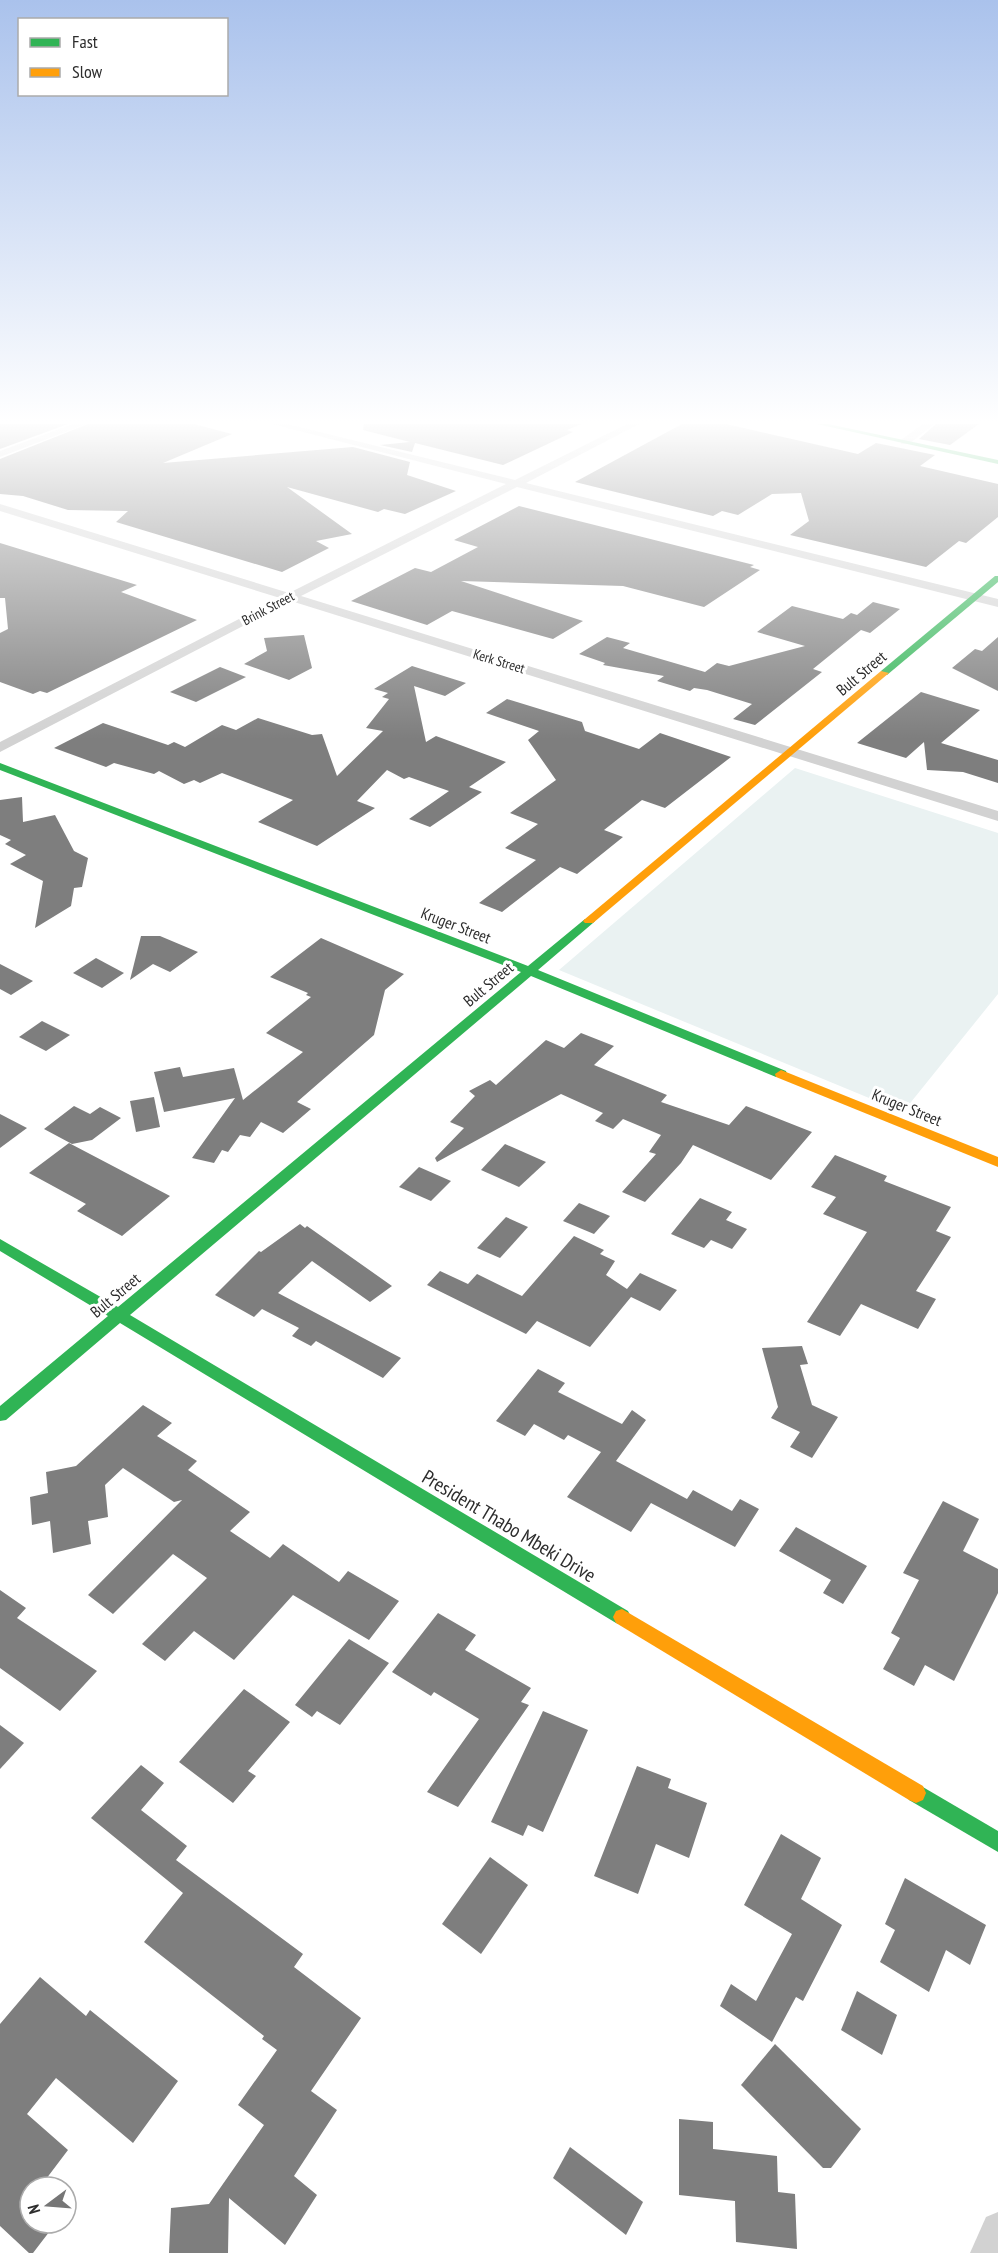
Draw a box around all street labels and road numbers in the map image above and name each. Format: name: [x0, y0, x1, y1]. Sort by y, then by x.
street label: Brink Street: [239, 587, 297, 629]
street label: Kerk Street: [471, 645, 527, 677]
street label: Bult Street: [832, 646, 891, 700]
street label: Kruger Street: [418, 903, 494, 948]
street label: Bult Street: [459, 957, 518, 1011]
street label: Kruger Street: [869, 1084, 945, 1130]
street label: Bult Street: [86, 1268, 145, 1322]
street label: President Thabo Mbeki Drive: [417, 1464, 601, 1588]

